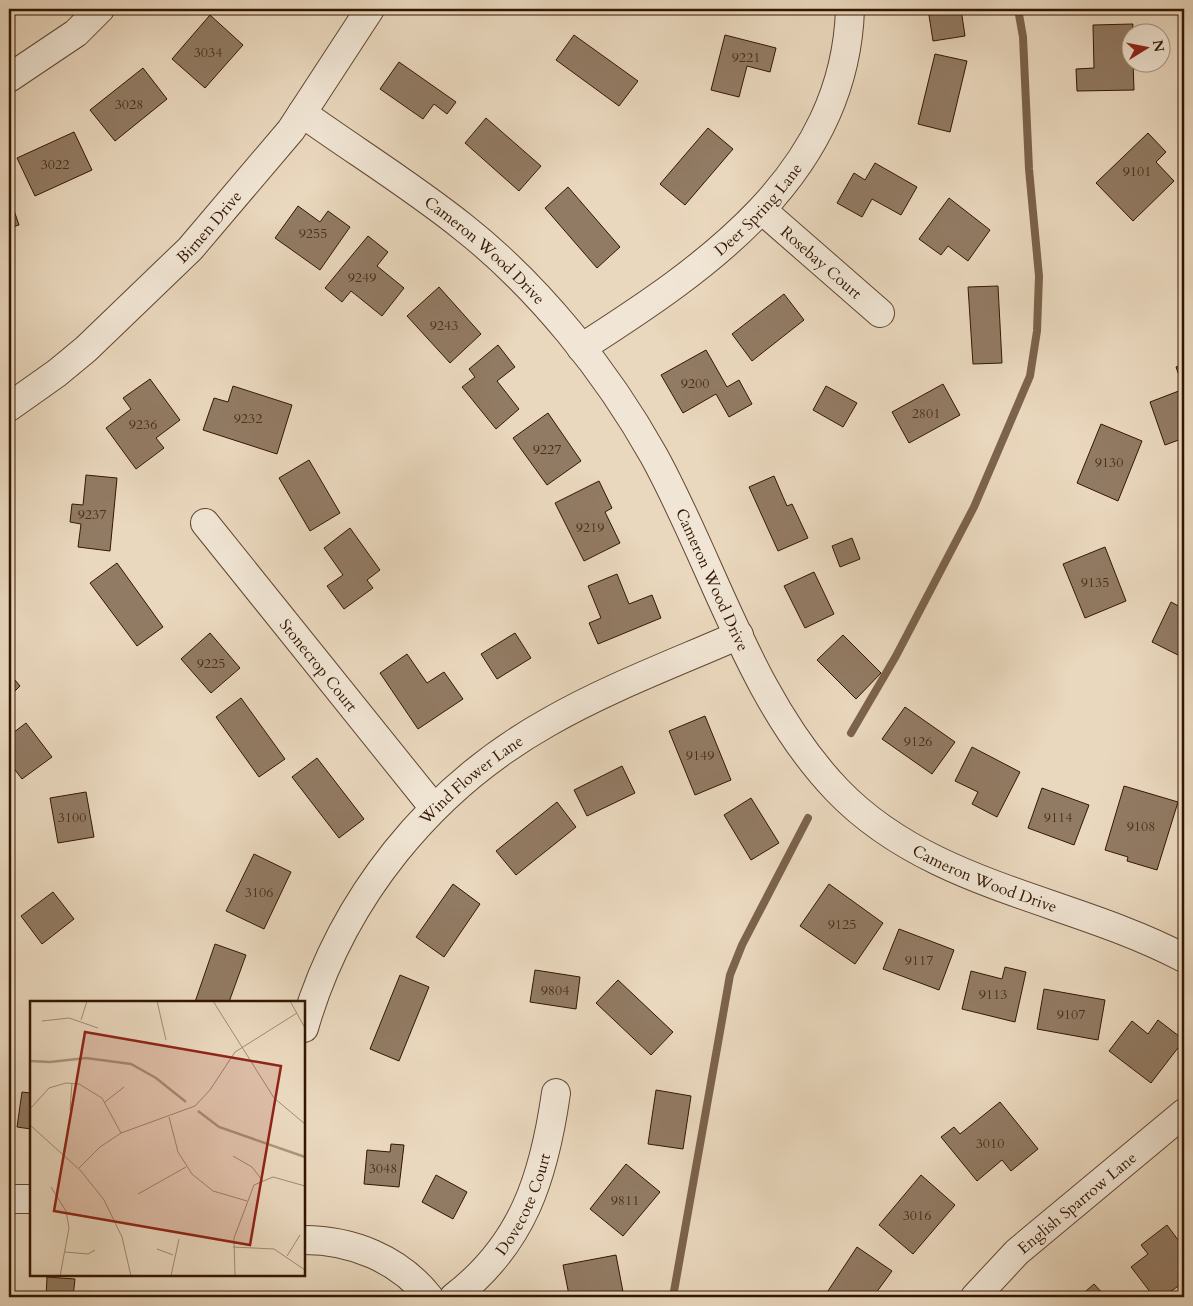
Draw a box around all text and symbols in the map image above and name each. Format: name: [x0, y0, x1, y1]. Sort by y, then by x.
north arrow: [1120, 22, 1170, 72]
text: N: [1148, 38, 1169, 53]
house number: 3034: [194, 43, 222, 62]
house number: 9221: [732, 48, 760, 67]
house number: 3028: [115, 95, 143, 114]
house number: 3022: [41, 155, 69, 174]
street label: Deer Spring Lane: [710, 159, 808, 261]
house number: 9101: [1123, 162, 1151, 181]
street label: Birnen Drive: [172, 186, 247, 268]
street label: Cameron Wood Drive: [420, 191, 550, 309]
street label: Rosebay Court: [775, 221, 866, 304]
house number: 9255: [299, 224, 327, 243]
house number: 9249: [348, 268, 376, 287]
house number: 9243: [430, 316, 458, 335]
house number: 9200: [681, 374, 709, 393]
house number: 2801: [912, 404, 940, 423]
house number: 9232: [234, 409, 262, 428]
house number: 9236: [129, 415, 157, 434]
house number: 9227: [533, 440, 561, 459]
house number: 9130: [1095, 453, 1123, 472]
house number: 9237: [78, 505, 106, 524]
street label: Cameron Wood Drive: [670, 505, 754, 655]
house number: 9219: [576, 518, 604, 537]
house number: 9135: [1081, 573, 1109, 592]
street label: Stonecrop Court: [274, 614, 362, 717]
house number: 9225: [197, 654, 225, 673]
street label: Wind Flower Lane: [414, 730, 528, 830]
house number: 9126: [904, 732, 932, 751]
house number: 9149: [686, 746, 714, 765]
house number: 3100: [58, 808, 86, 827]
house number: 9114: [1044, 808, 1072, 827]
house number: 9108: [1127, 817, 1155, 836]
street label: Cameron Wood Drive: [908, 840, 1060, 918]
house number: 3106: [245, 883, 273, 902]
house number: 9125: [828, 915, 856, 934]
house number: 9117: [905, 951, 933, 970]
house number: 9804: [541, 981, 569, 1000]
house number: 9113: [979, 985, 1007, 1004]
inset map: [30, 1001, 305, 1276]
house number: 9107: [1057, 1005, 1085, 1024]
house number: 3010: [976, 1134, 1004, 1153]
street label: English Sparrow Lane: [1013, 1147, 1141, 1259]
street label: Dovecote Court: [491, 1151, 556, 1260]
house number: 3048: [369, 1159, 397, 1178]
house number: 9811: [611, 1191, 639, 1210]
house number: 3016: [903, 1206, 931, 1225]

